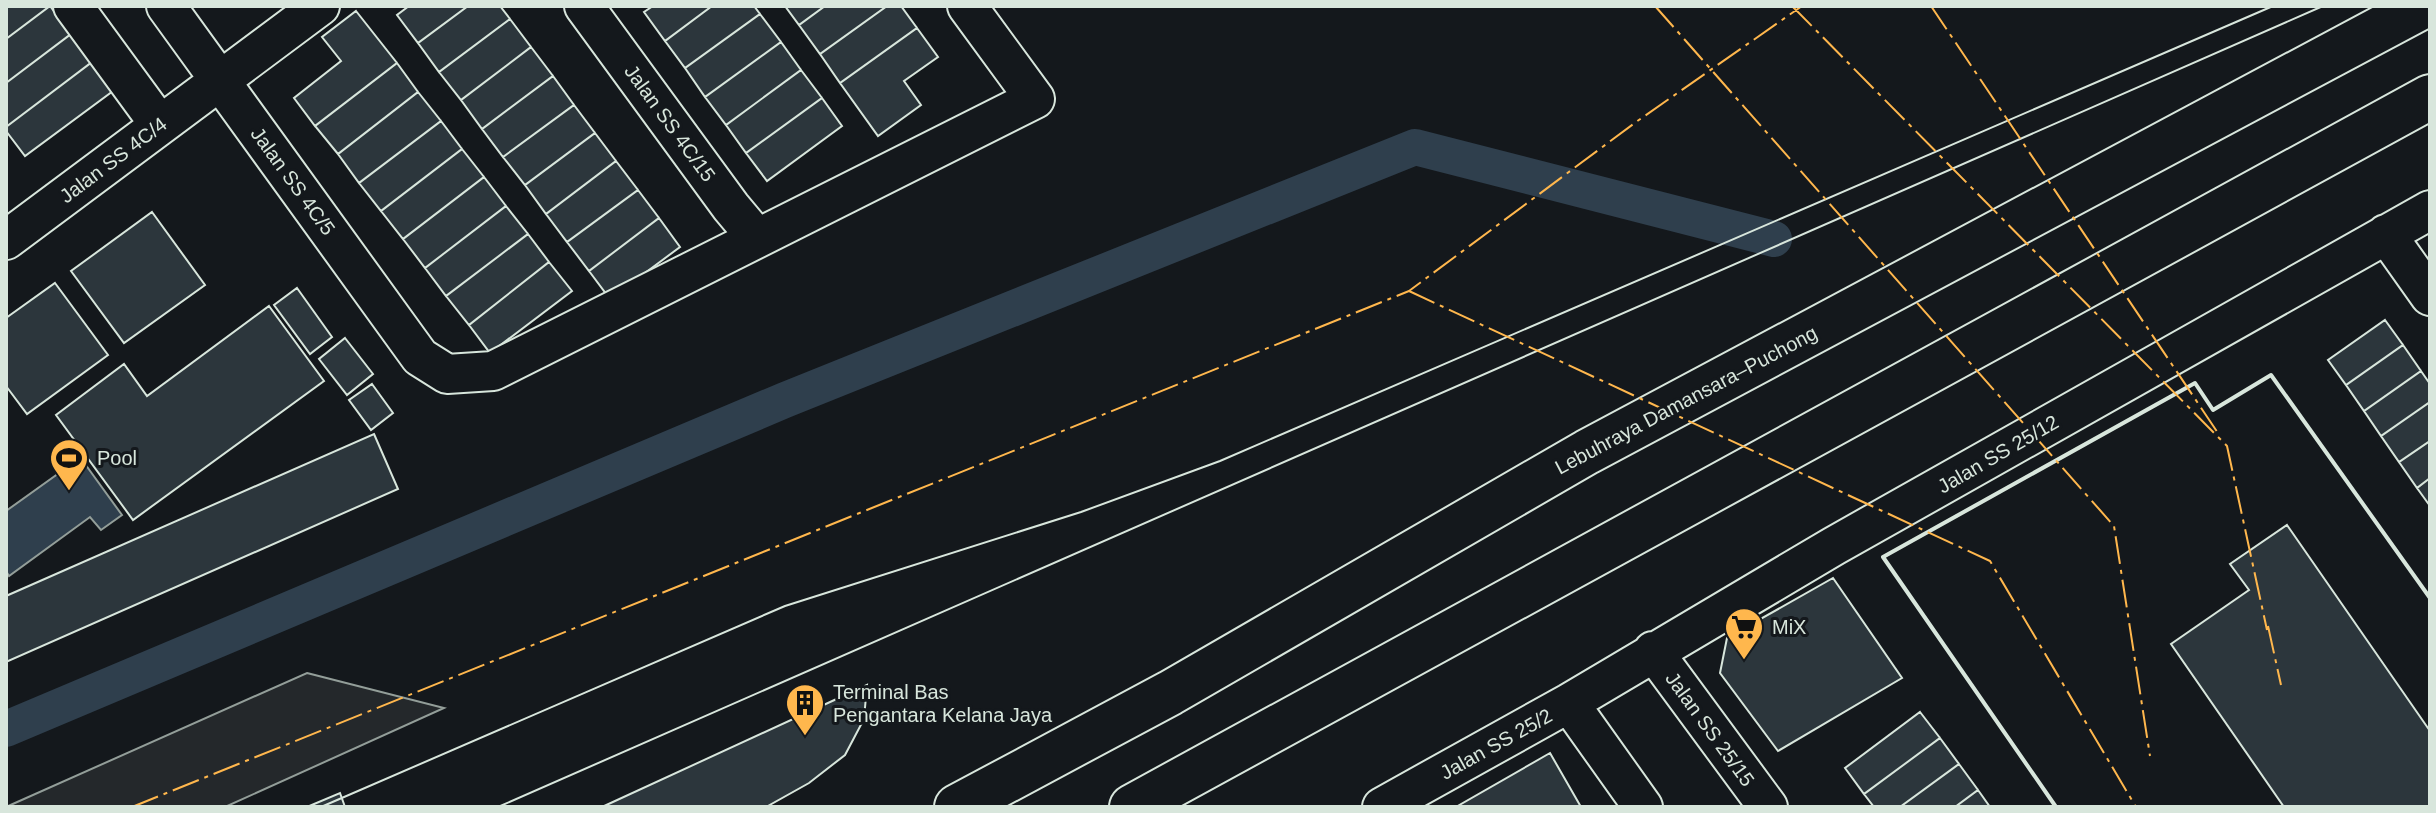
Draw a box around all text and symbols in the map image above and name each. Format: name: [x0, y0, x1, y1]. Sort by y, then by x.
street label: Jalan SS 4C/15: [620, 60, 720, 186]
street label: Jalan SS 4C/4: [55, 113, 171, 207]
street label: Jalan SS 4C/5: [247, 123, 339, 239]
street label: Lebuhraya Damansara–Puchong: [1551, 321, 1821, 479]
street label: Jalan SS 25/12: [1934, 411, 2062, 497]
sports icon: Pool: [48, 437, 90, 492]
place label: Pool: [97, 447, 137, 469]
supermarket icon: MiX: [1723, 606, 1765, 661]
place label: MiX: [1772, 616, 1806, 638]
street label: Jalan SS 25/15: [1661, 668, 1759, 790]
place label: Terminal Bas Pengantara Kelana Jaya: [833, 681, 1053, 726]
building icon: Terminal Bas Pengantara Kelana Jaya: [784, 682, 826, 737]
street label: Jalan SS 25/2: [1436, 704, 1556, 784]

